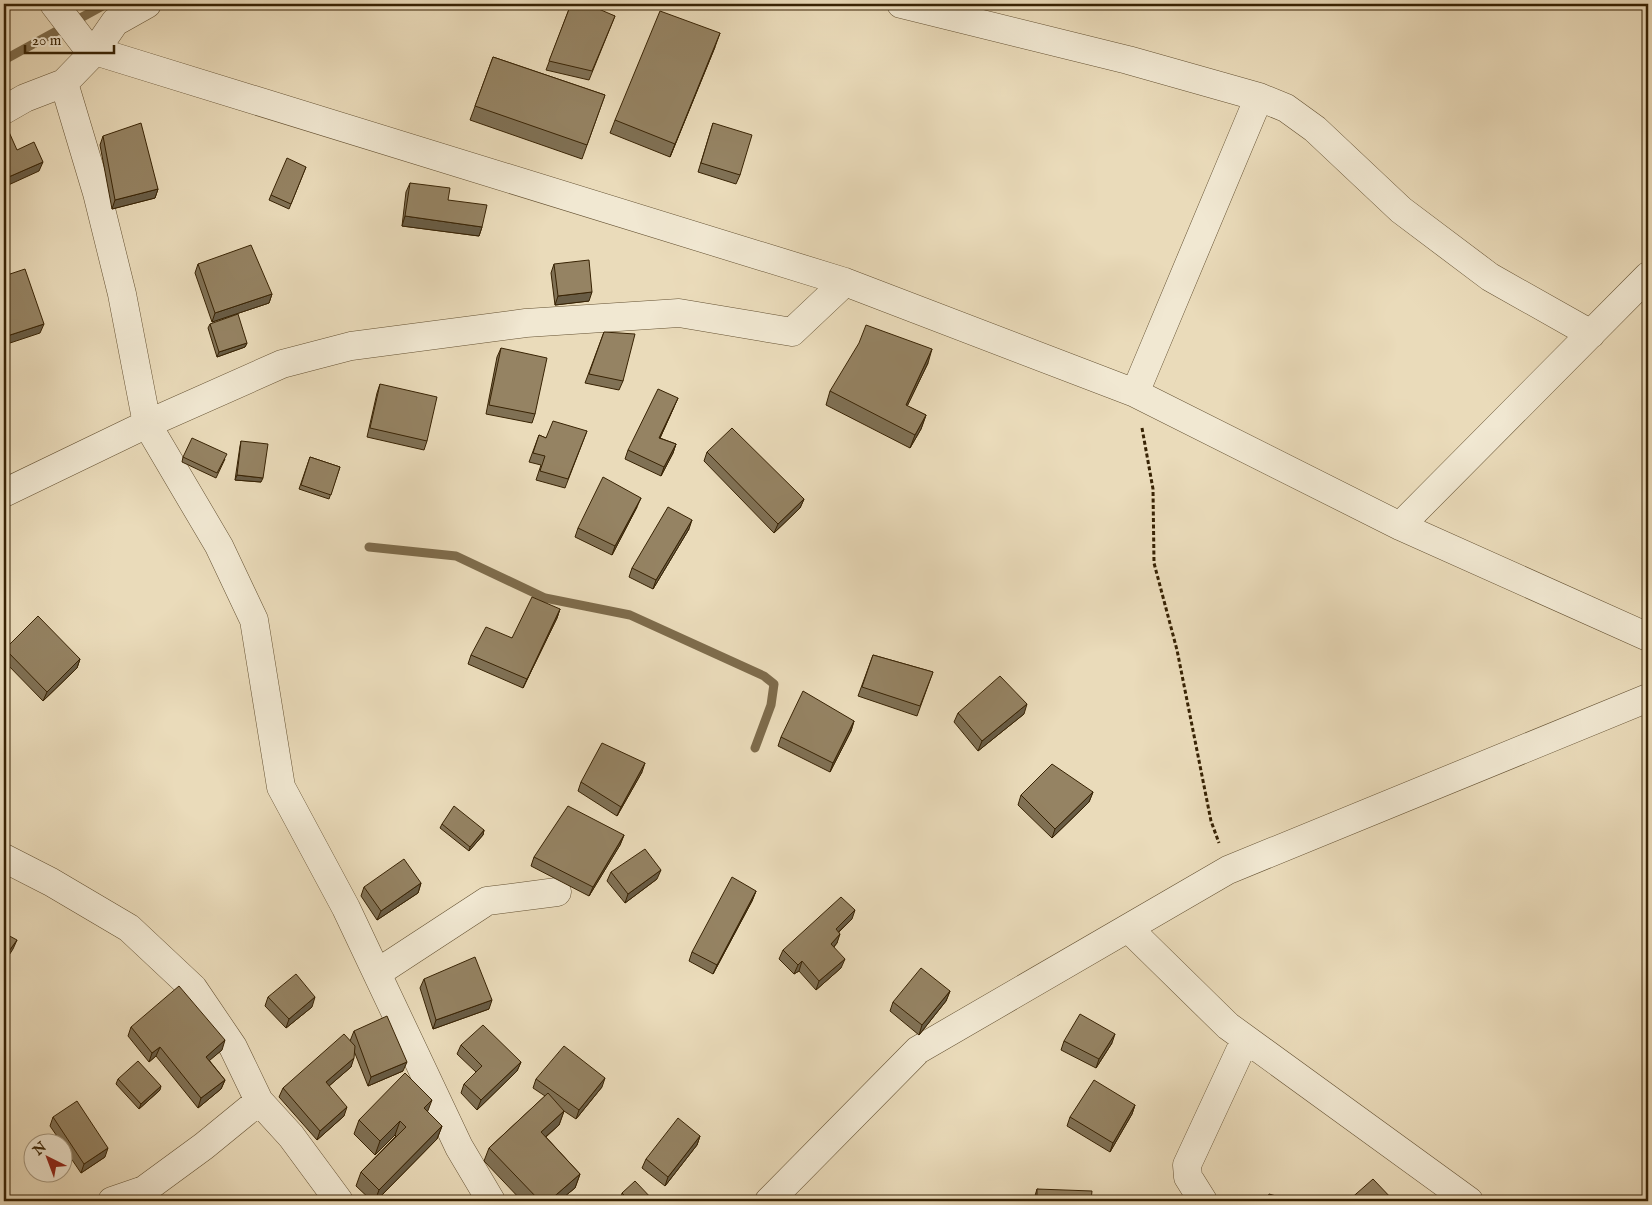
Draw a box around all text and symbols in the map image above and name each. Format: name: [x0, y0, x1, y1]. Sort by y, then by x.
scale bar: [25, 22, 114, 54]
text: 20 m: [32, 31, 62, 50]
north arrow: [22, 1132, 72, 1182]
text: N: [29, 1138, 50, 1160]

